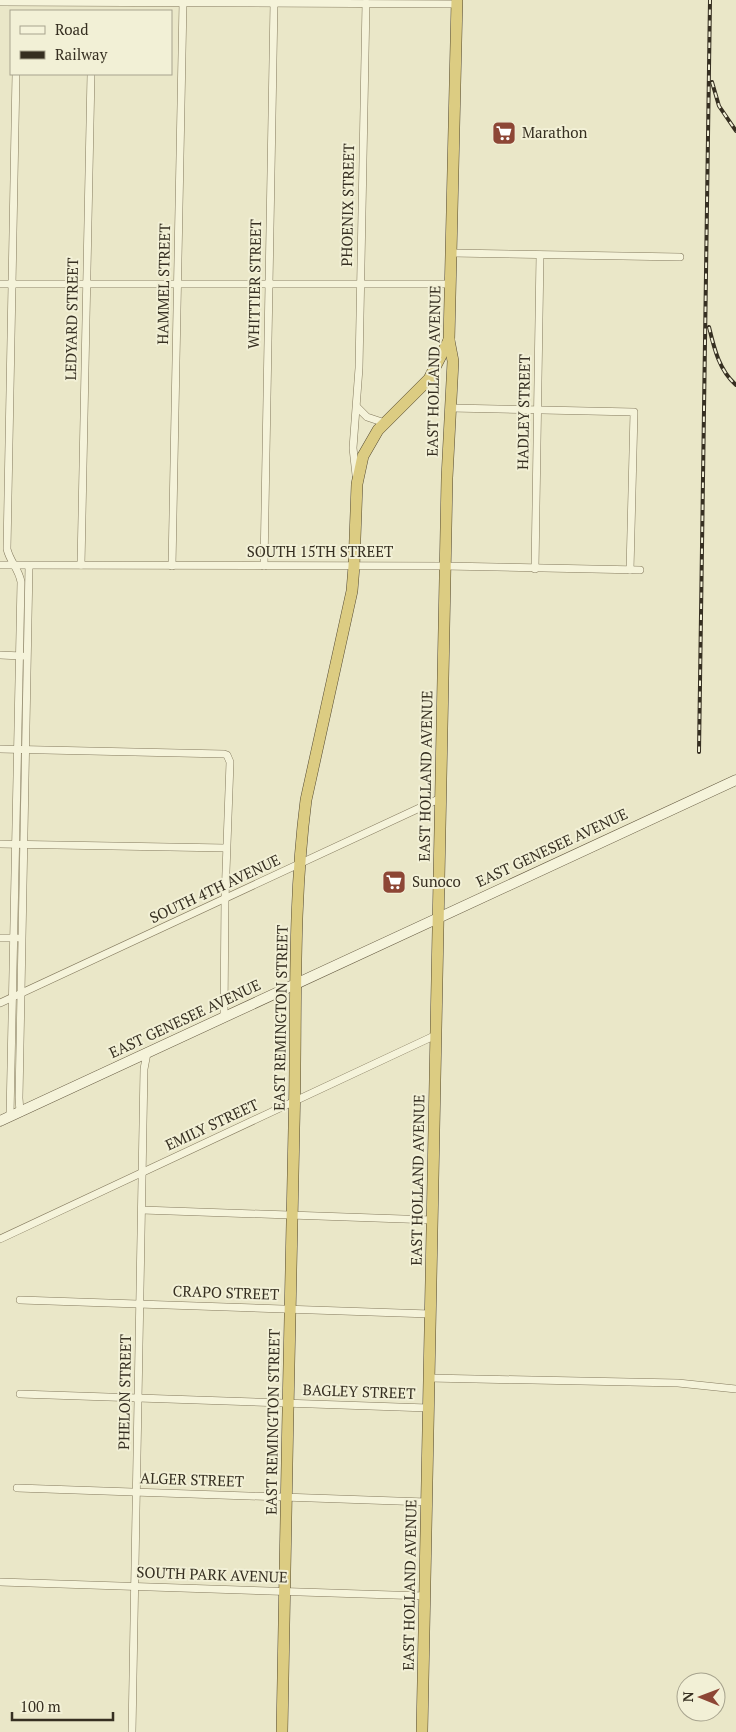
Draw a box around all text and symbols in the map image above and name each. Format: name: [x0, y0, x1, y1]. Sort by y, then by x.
legend: [10, 10, 172, 75]
text: Road: [55, 19, 88, 39]
text: Railway: [55, 44, 108, 64]
supermarket icon: Marathon: [491, 120, 517, 146]
place label: Marathon: [522, 122, 588, 142]
street label: PHOENIX STREET: [336, 143, 358, 267]
street label: WHITTIER STREET: [243, 219, 265, 349]
street label: HAMMEL STREET: [152, 223, 174, 345]
street label: LEDYARD STREET: [60, 257, 82, 381]
street label: EAST HOLLAND AVENUE: [422, 285, 444, 457]
street label: HADLEY STREET: [512, 354, 534, 470]
street label: SOUTH 15TH STREET: [247, 541, 393, 561]
street label: EAST HOLLAND AVENUE: [414, 690, 436, 862]
street label: EAST GENESEE AVENUE: [473, 803, 631, 891]
street label: SOUTH 4TH AVENUE: [146, 849, 283, 927]
supermarket icon: Sunoco: [381, 869, 407, 895]
place label: Sunoco: [412, 871, 461, 891]
street label: EAST REMINGTON STREET: [268, 925, 292, 1111]
street label: EAST GENESEE AVENUE: [106, 974, 264, 1062]
street label: EMILY STREET: [162, 1094, 261, 1154]
street label: EAST HOLLAND AVENUE: [406, 1094, 428, 1266]
street label: CRAPO STREET: [172, 1280, 280, 1304]
street label: EAST REMINGTON STREET: [260, 1329, 284, 1515]
street label: PHELON STREET: [113, 1334, 135, 1450]
street label: BAGLEY STREET: [302, 1379, 416, 1403]
street label: ALGER STREET: [140, 1467, 244, 1491]
street label: EAST HOLLAND AVENUE: [398, 1499, 420, 1671]
street label: SOUTH PARK AVENUE: [136, 1561, 288, 1587]
north arrow: [676, 1672, 726, 1722]
scale bar: [12, 1690, 114, 1722]
text: N: [678, 1691, 697, 1702]
text: 100 m: [20, 1696, 61, 1716]

